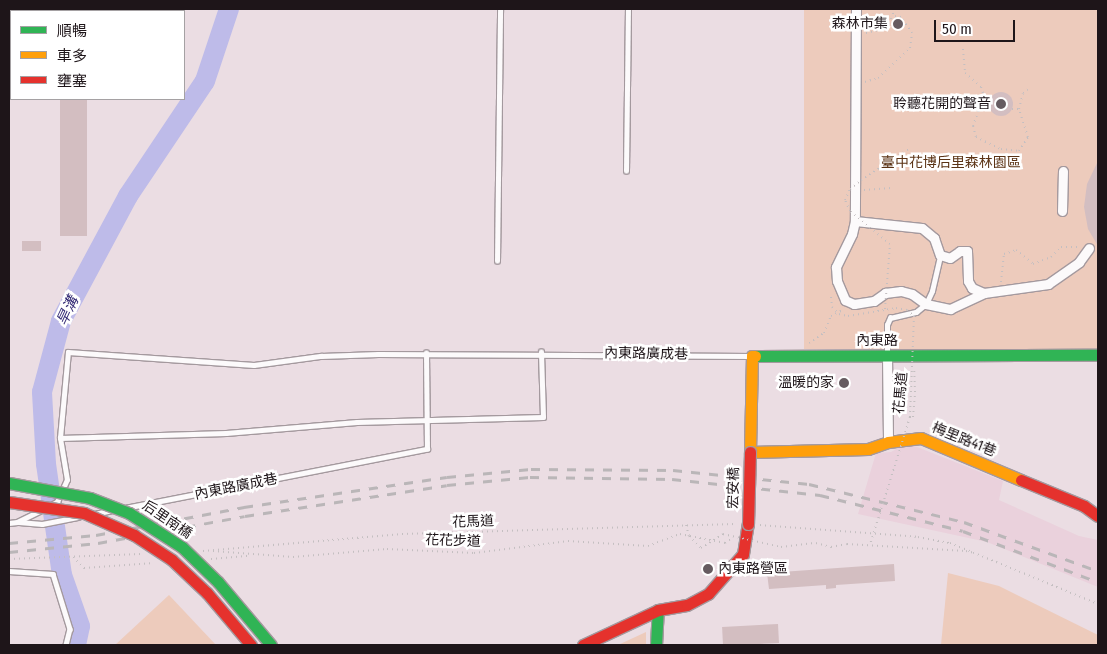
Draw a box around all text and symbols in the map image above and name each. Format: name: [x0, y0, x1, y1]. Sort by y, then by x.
legend: [10, 10, 185, 100]
scale bar: [937, 10, 1018, 42]
place label: 森林市集: [832, 16, 888, 32]
marker: 森林市集: [892, 18, 904, 30]
text: 50 m: [942, 20, 972, 38]
text: 順暢: [57, 22, 87, 40]
text: 車多: [57, 47, 87, 65]
text: 壅塞: [57, 72, 87, 90]
place label: 聆聽花開的聲音: [893, 96, 991, 112]
marker: 聆聽花開的聲音: [995, 98, 1007, 110]
park label: 臺中花博后里森林園區: [881, 155, 1021, 171]
water label: 旱溝: [54, 294, 82, 328]
street label: 內東路: [856, 333, 898, 349]
street label: 內東路廣成巷: [604, 345, 688, 363]
street label: 花馬道: [891, 371, 911, 415]
place label: 溫暖的家: [778, 375, 834, 391]
marker: 溫暖的家: [838, 377, 850, 389]
street label: 梅里路41巷: [930, 420, 998, 460]
street label: 宏安橋: [725, 467, 743, 509]
street label: 內東路廣成巷: [193, 471, 279, 503]
street label: 后里南橋: [139, 497, 195, 543]
street label: 花馬道: [452, 513, 494, 531]
street label: 花花步道: [425, 532, 481, 550]
place label: 內東路營區: [718, 561, 788, 577]
marker: 內東路營區: [702, 563, 714, 575]

